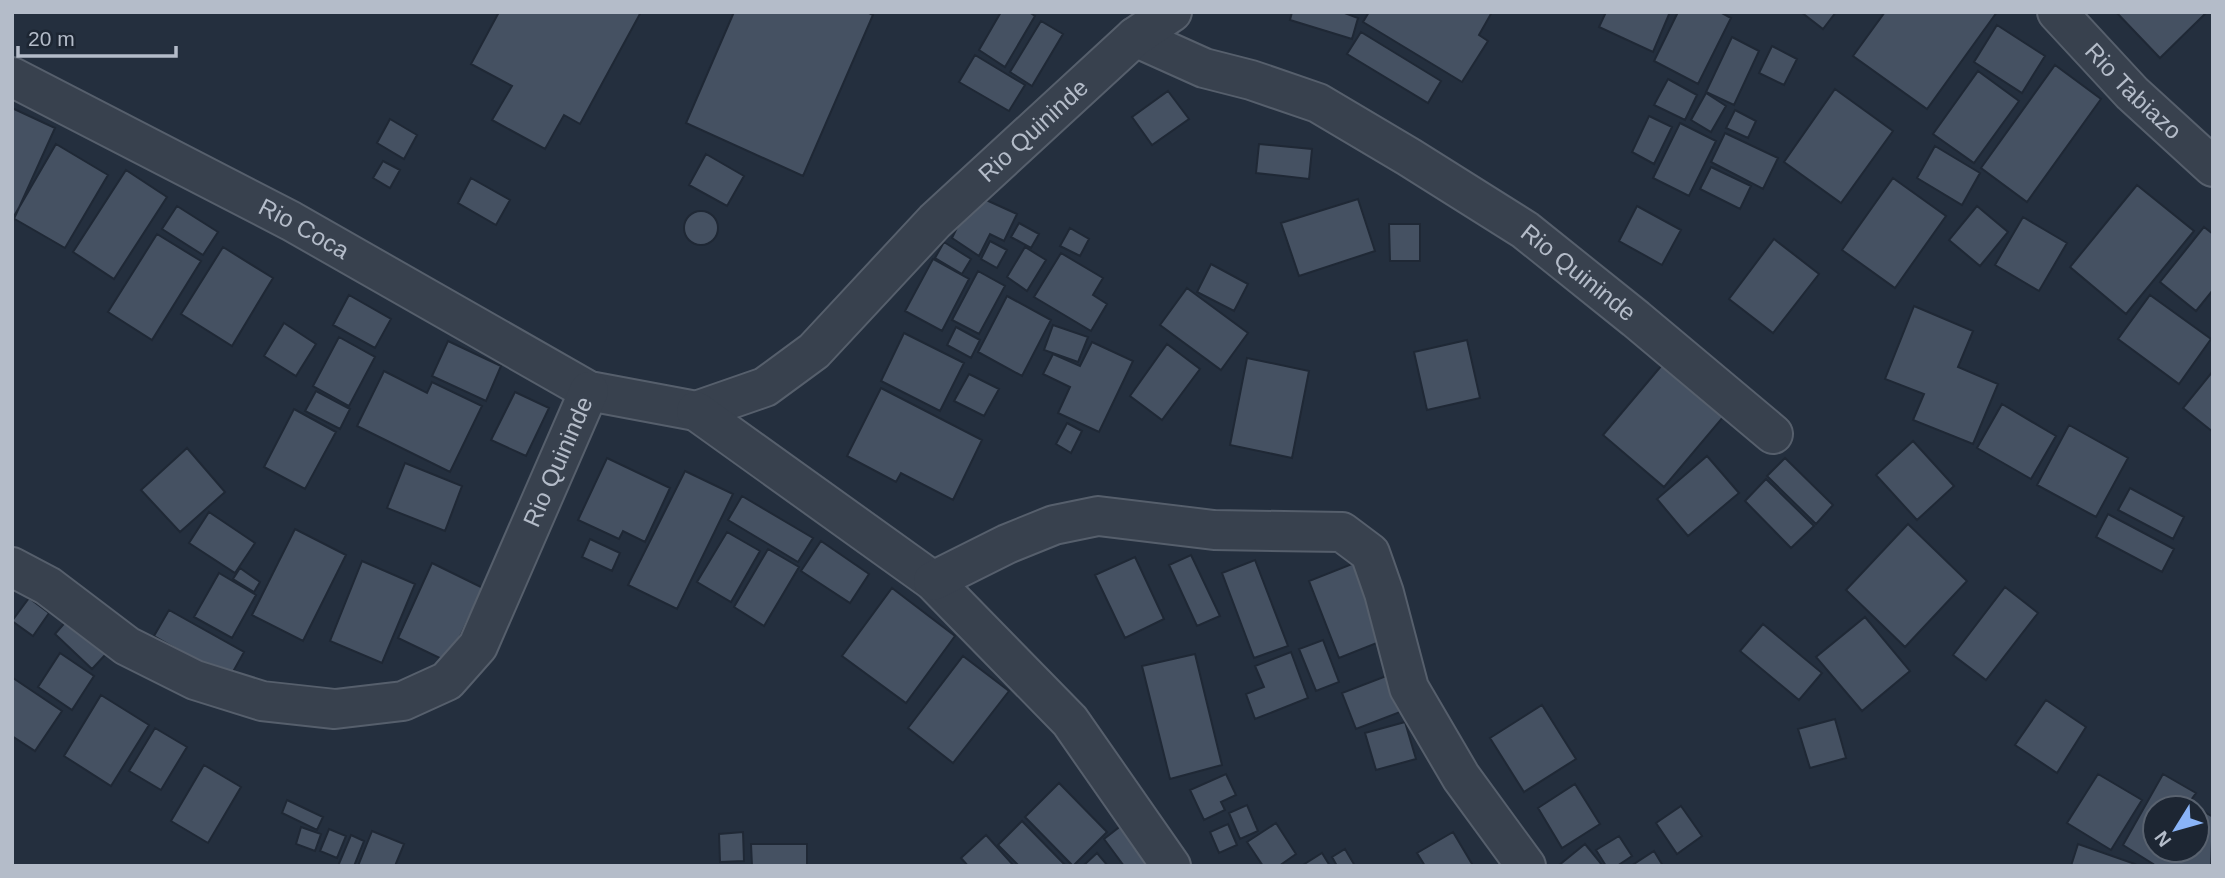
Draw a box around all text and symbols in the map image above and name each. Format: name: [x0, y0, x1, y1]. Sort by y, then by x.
scale bar: [18, 14, 175, 58]
text: 20 m: [28, 27, 75, 50]
street label: Rio Tabiazo: [2080, 37, 2187, 145]
street label: Rio Quininde: [973, 73, 1093, 187]
street label: Rio Coca: [255, 193, 354, 265]
street label: Rio Quininde: [1516, 218, 1641, 326]
street label: Rio Quininde: [518, 393, 598, 531]
north arrow: [2141, 794, 2211, 864]
text: N: [2150, 827, 2175, 851]

